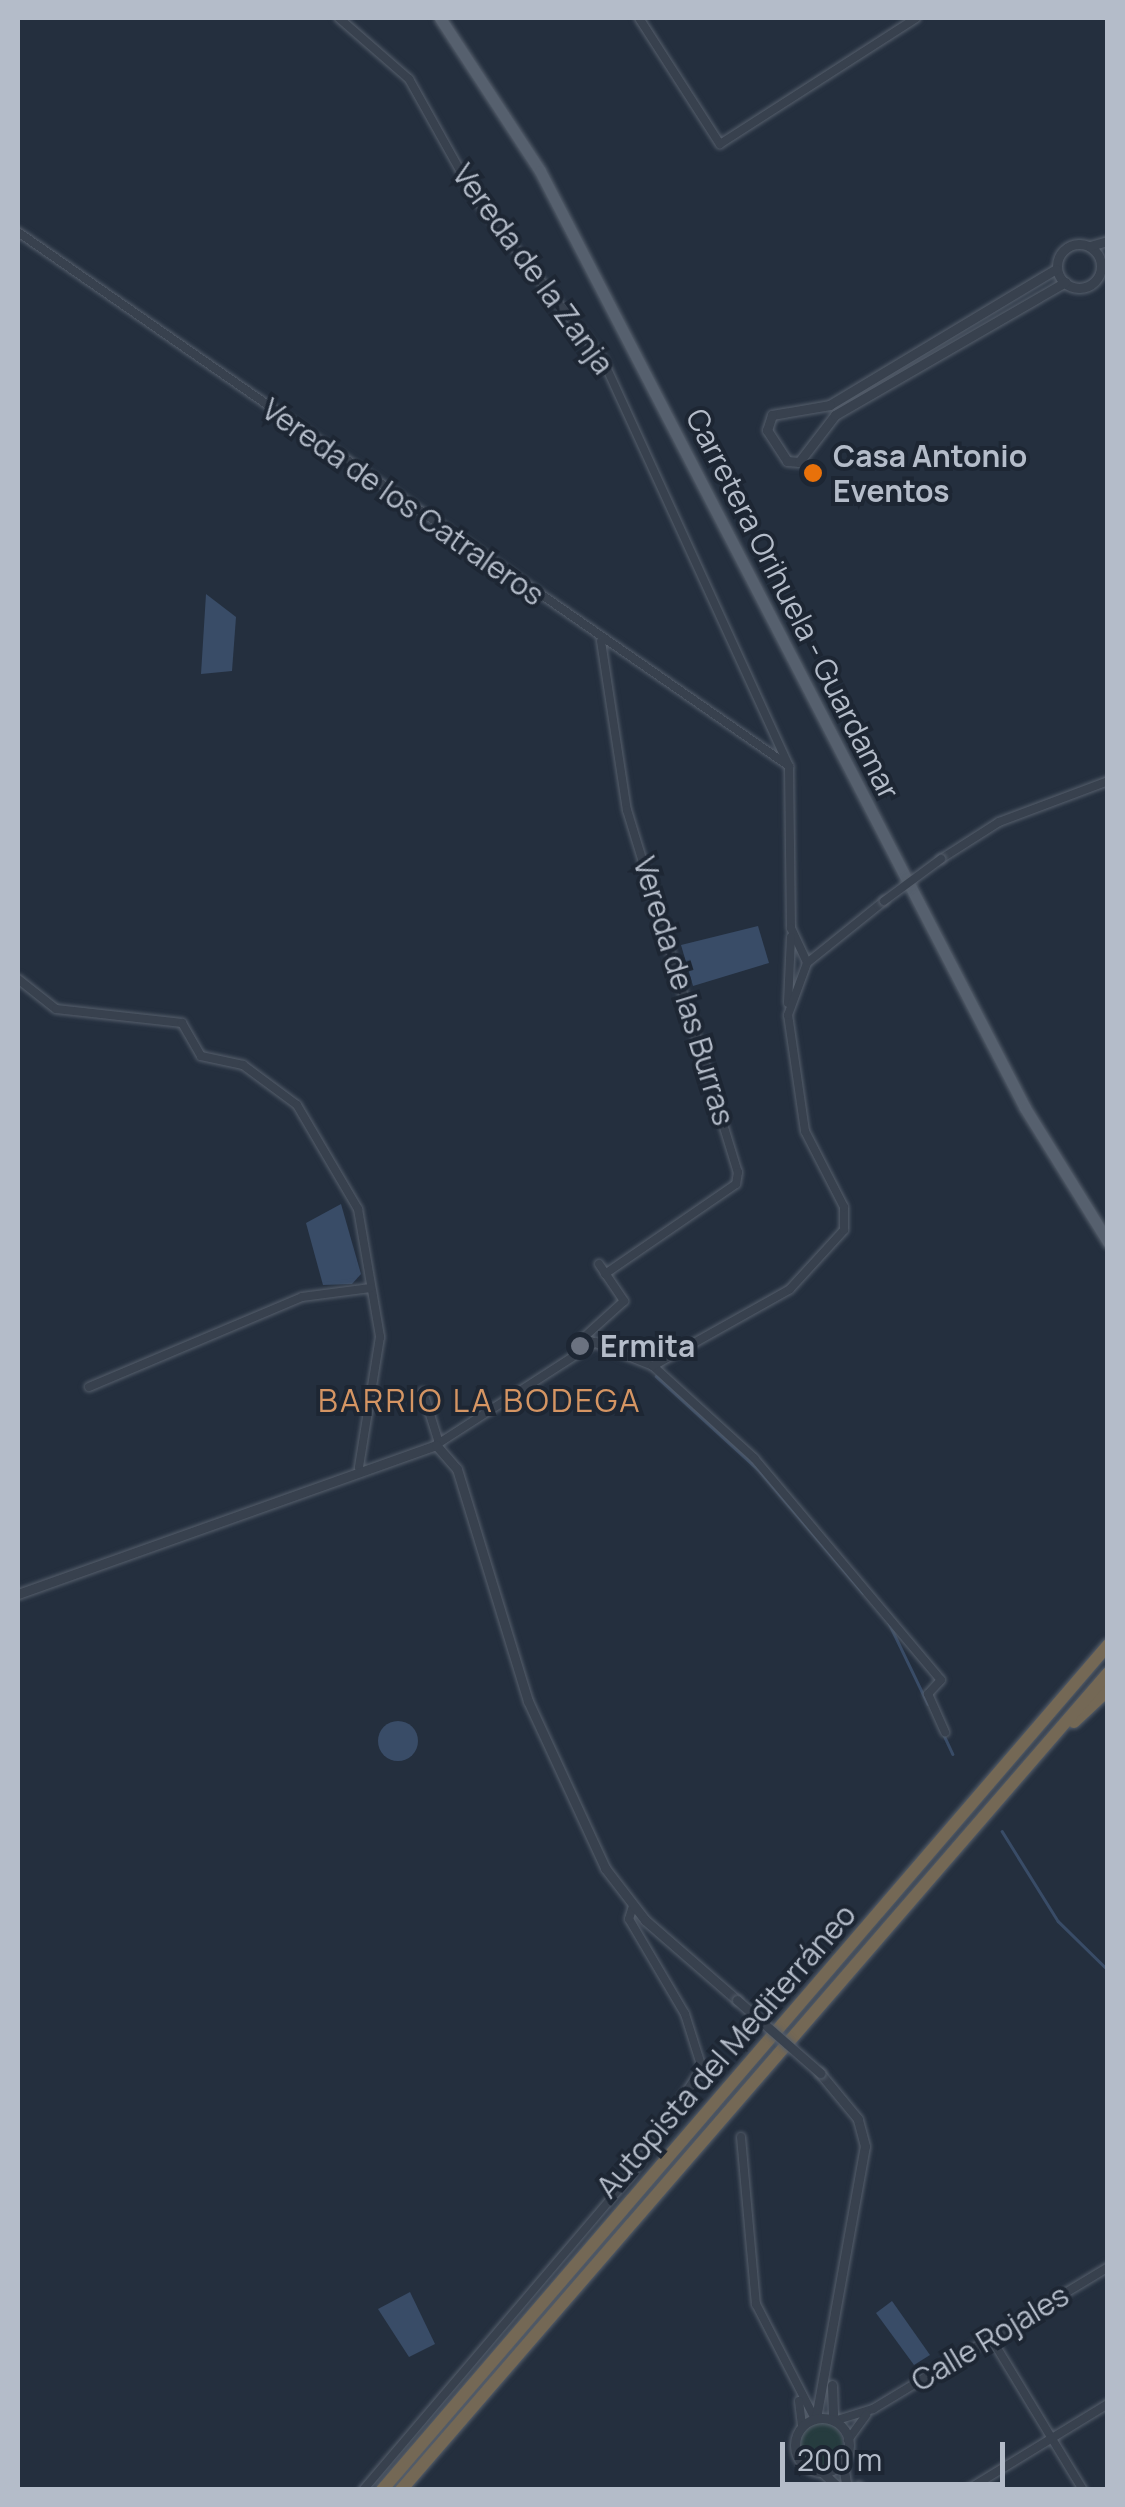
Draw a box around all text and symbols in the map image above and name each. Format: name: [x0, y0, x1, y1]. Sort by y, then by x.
street label: Vereda de la Zanja: [445, 157, 621, 381]
street label: Vereda de los Catraleros: [255, 391, 551, 613]
street label: Carretera Orihuela - Guardamar: [679, 403, 907, 805]
place label: Casa Antonio Eventos: [833, 438, 1027, 508]
marker: Casa Antonio Eventos: [802, 462, 824, 484]
street label: Vereda de las Burras: [626, 852, 742, 1130]
place label: Ermita: [600, 1328, 695, 1364]
marker: Ermita: [569, 1335, 591, 1357]
district label: BARRIO LA BODEGA: [318, 1381, 642, 1419]
street label: Autopista del Mediterráneo: [589, 1897, 863, 2205]
street label: Calle Rojales: [905, 2277, 1075, 2399]
scale bar: [785, 2422, 1010, 2484]
text: 200 m: [797, 2439, 882, 2480]

